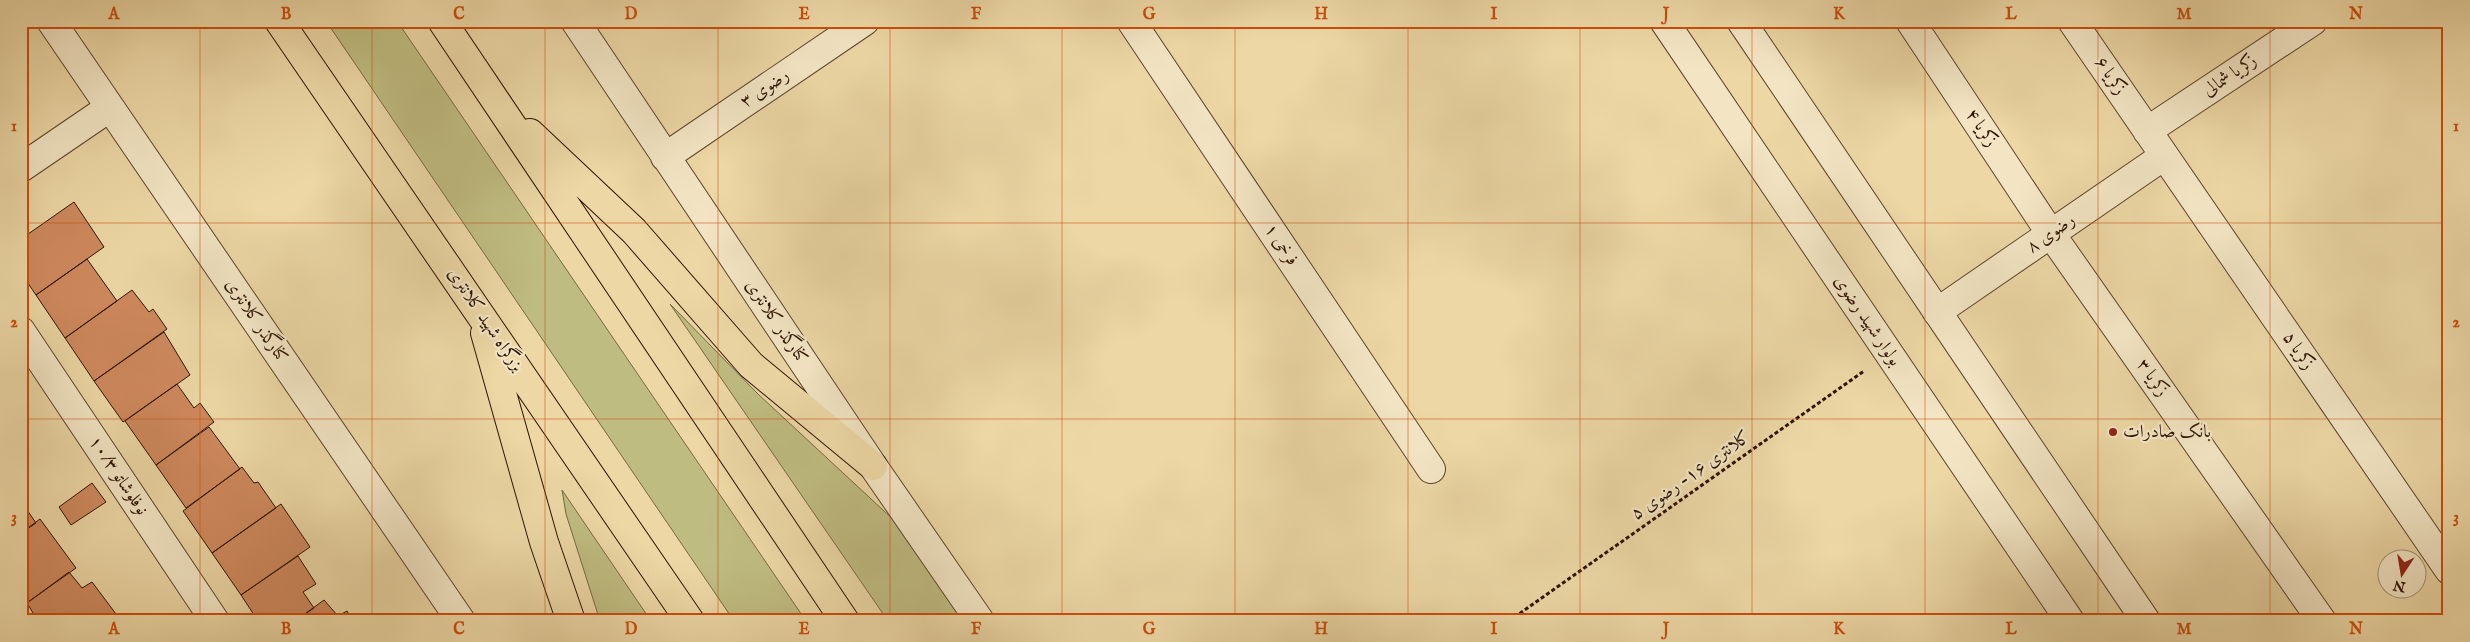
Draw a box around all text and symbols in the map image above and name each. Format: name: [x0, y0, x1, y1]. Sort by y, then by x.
text: A: [108, 5, 121, 25]
text: B: [281, 5, 292, 25]
text: C: [453, 5, 465, 25]
text: D: [625, 5, 638, 25]
text: E: [798, 5, 810, 25]
text: F: [971, 5, 982, 25]
text: G: [1143, 5, 1156, 25]
text: H: [1314, 5, 1328, 25]
text: I: [1491, 5, 1498, 25]
text: J: [1661, 5, 1670, 25]
text: K: [1833, 5, 1846, 25]
text: L: [2005, 5, 2017, 25]
text: M: [2176, 5, 2192, 25]
text: N: [2348, 5, 2363, 25]
street label: زکریا شمالی: [2199, 50, 2261, 102]
street label: زکریا ۶: [2089, 52, 2131, 100]
street label: رضوی ۳: [736, 64, 794, 114]
street label: زکریا ۴: [1960, 104, 2002, 152]
text: 1: [11, 117, 17, 137]
text: 1: [2453, 117, 2459, 137]
street label: رضوی ۸: [2022, 209, 2080, 259]
street label: فرخی ۱: [1259, 220, 1303, 270]
street label: بزرگراه شهید کلانتری: [442, 262, 530, 377]
street label: بولوار شهید رضوی: [1828, 271, 1906, 371]
street label: کنارگذر کلانتری: [220, 273, 295, 367]
street label: کنارگذر کلانتری: [740, 274, 815, 368]
text: 2: [10, 313, 18, 333]
text: 2: [2452, 313, 2460, 333]
street label: زکریا ۵: [2277, 327, 2319, 375]
street label: زکریا ۳: [2131, 354, 2173, 402]
place label: بانک صادرات: [2123, 421, 2211, 444]
street label: کلانتری ۱۶- رضوی ۵: [1627, 426, 1755, 526]
marker: بانک صادرات: [2107, 426, 2119, 438]
street label: نوفلوشاتو ۱۰/۳: [83, 432, 153, 520]
text: 3: [11, 508, 17, 528]
text: 3: [2453, 508, 2459, 528]
north arrow: [2378, 550, 2428, 600]
text: N: [2392, 576, 2408, 596]
text: A: [108, 620, 121, 640]
text: B: [281, 620, 292, 640]
text: C: [453, 620, 465, 640]
text: D: [625, 620, 638, 640]
text: E: [798, 620, 810, 640]
text: F: [971, 620, 982, 640]
text: G: [1143, 620, 1156, 640]
text: H: [1314, 620, 1328, 640]
text: I: [1491, 620, 1498, 640]
text: J: [1661, 620, 1670, 640]
text: K: [1833, 620, 1846, 640]
text: L: [2005, 620, 2017, 640]
text: M: [2176, 620, 2192, 640]
text: N: [2348, 620, 2363, 640]

